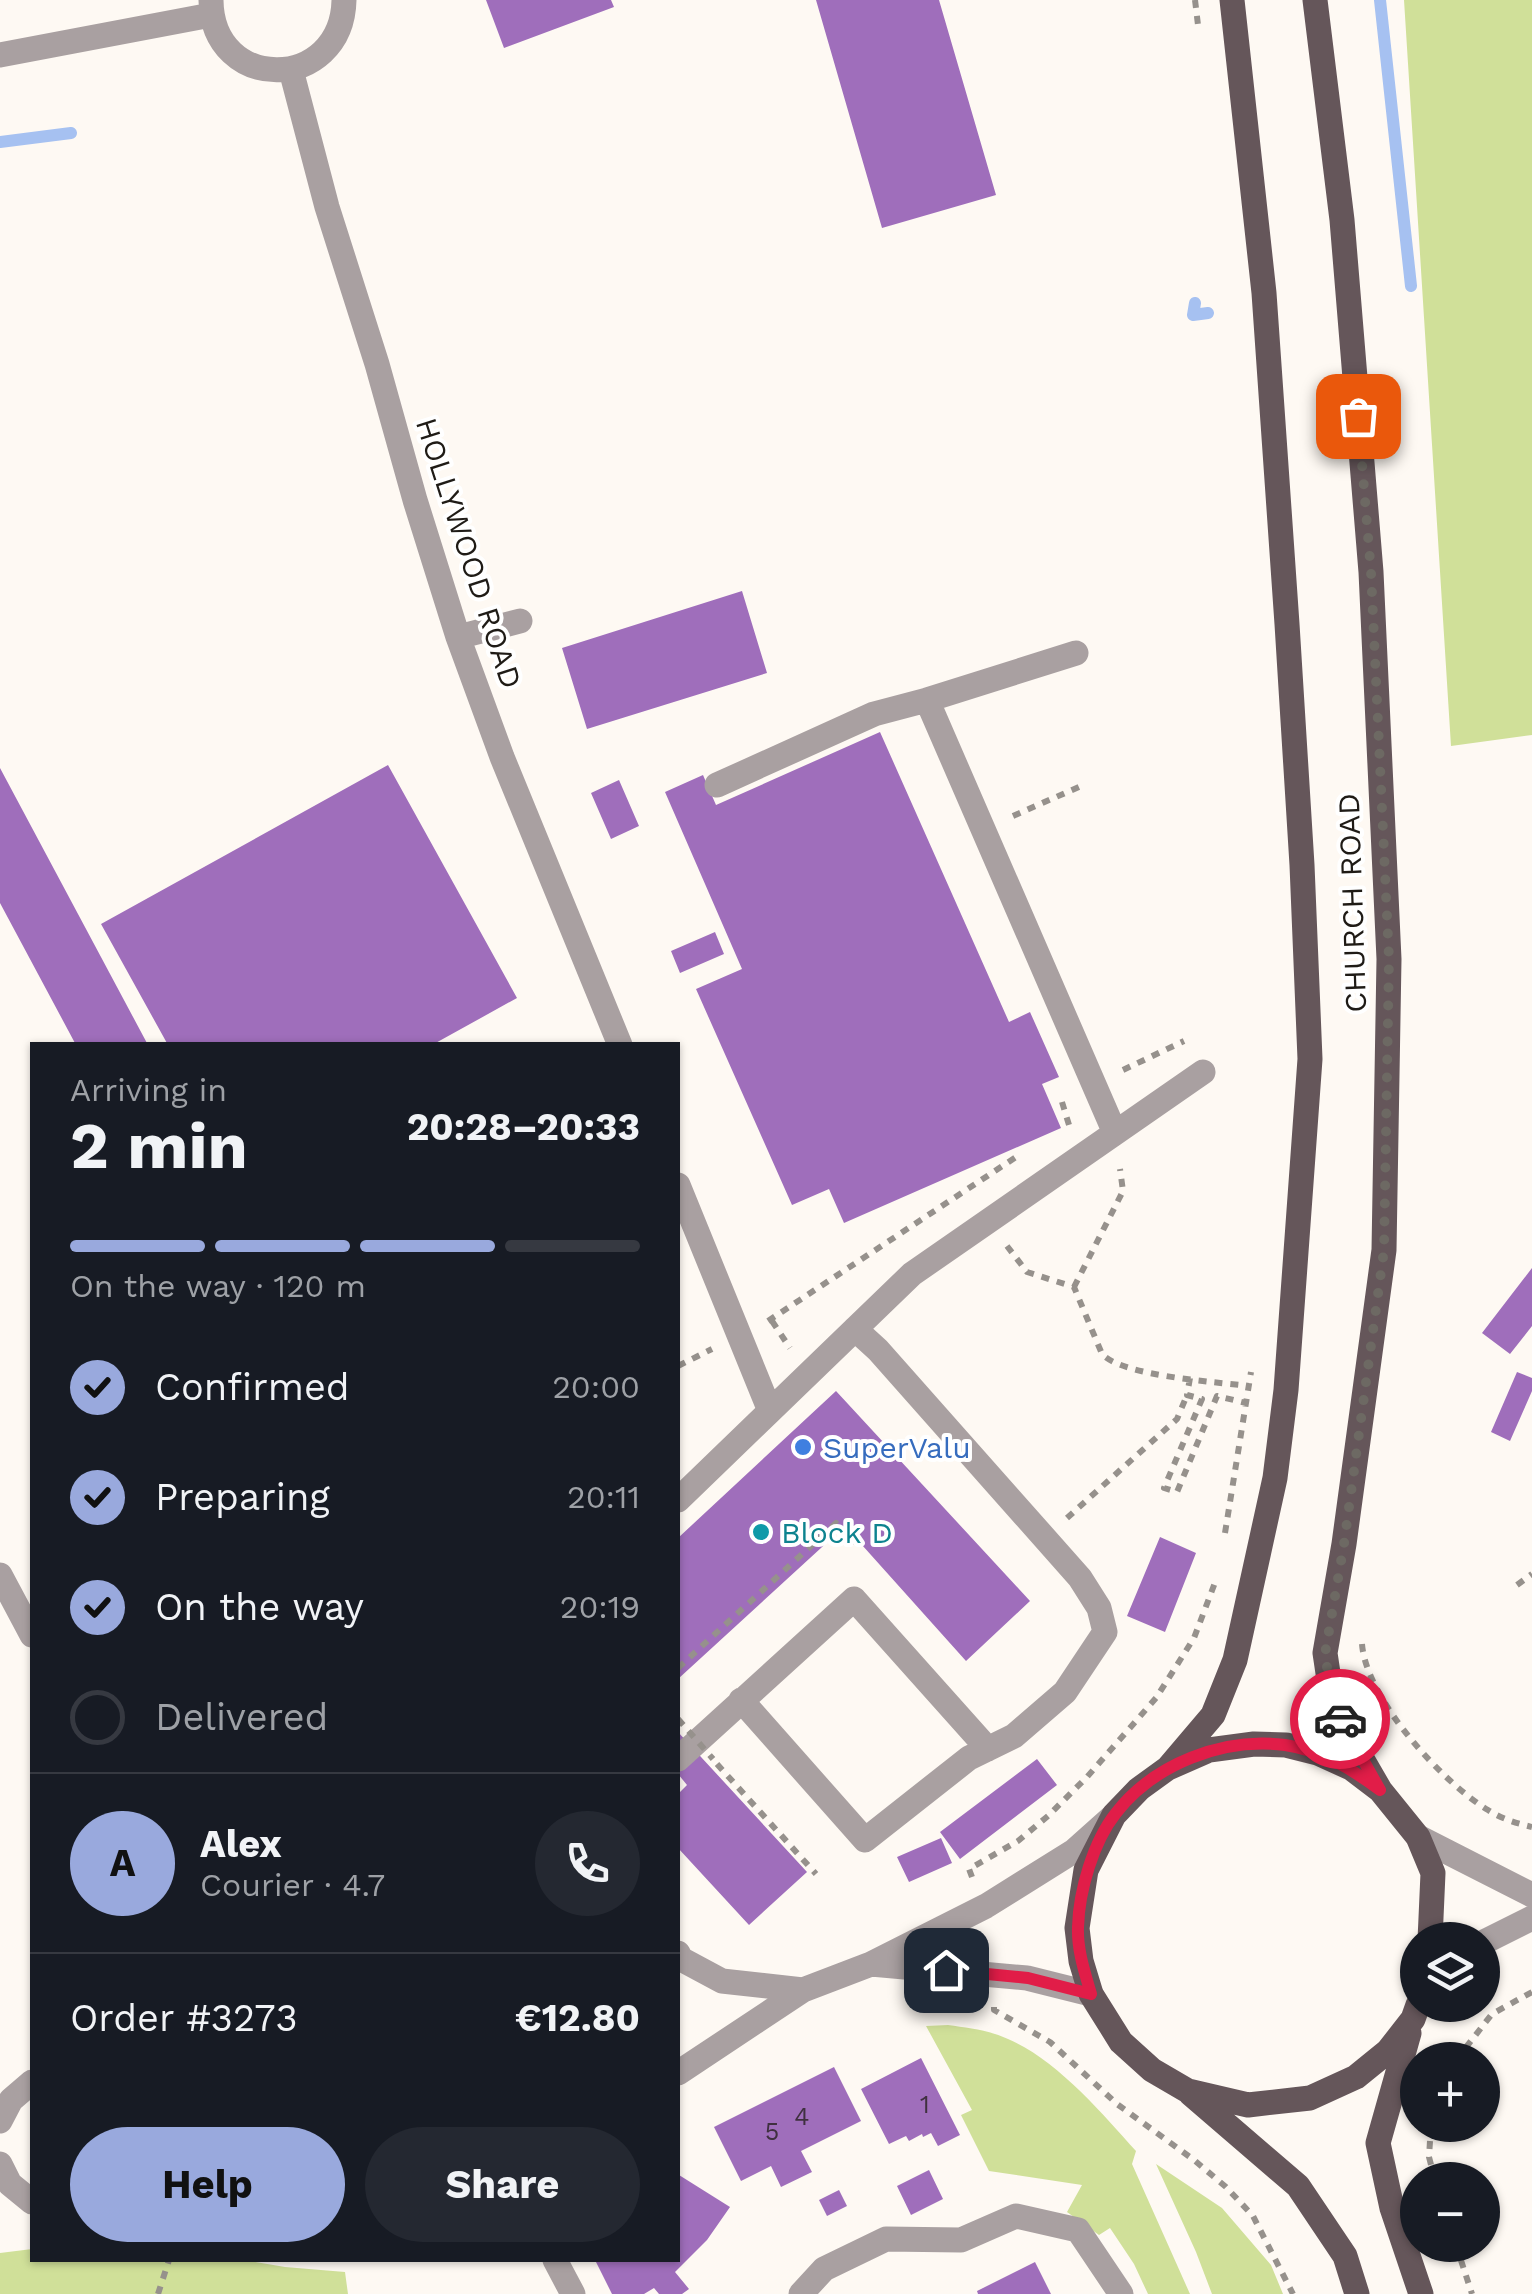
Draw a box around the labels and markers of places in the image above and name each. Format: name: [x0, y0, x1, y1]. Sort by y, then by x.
pin: [1316, 374, 1401, 459]
place label: SuperValu: [823, 1430, 971, 1465]
marker: SuperValu: [792, 1436, 814, 1458]
place label: Block D: [781, 1515, 893, 1550]
marker: Block D: [750, 1521, 772, 1543]
pin: [904, 1928, 989, 2013]

